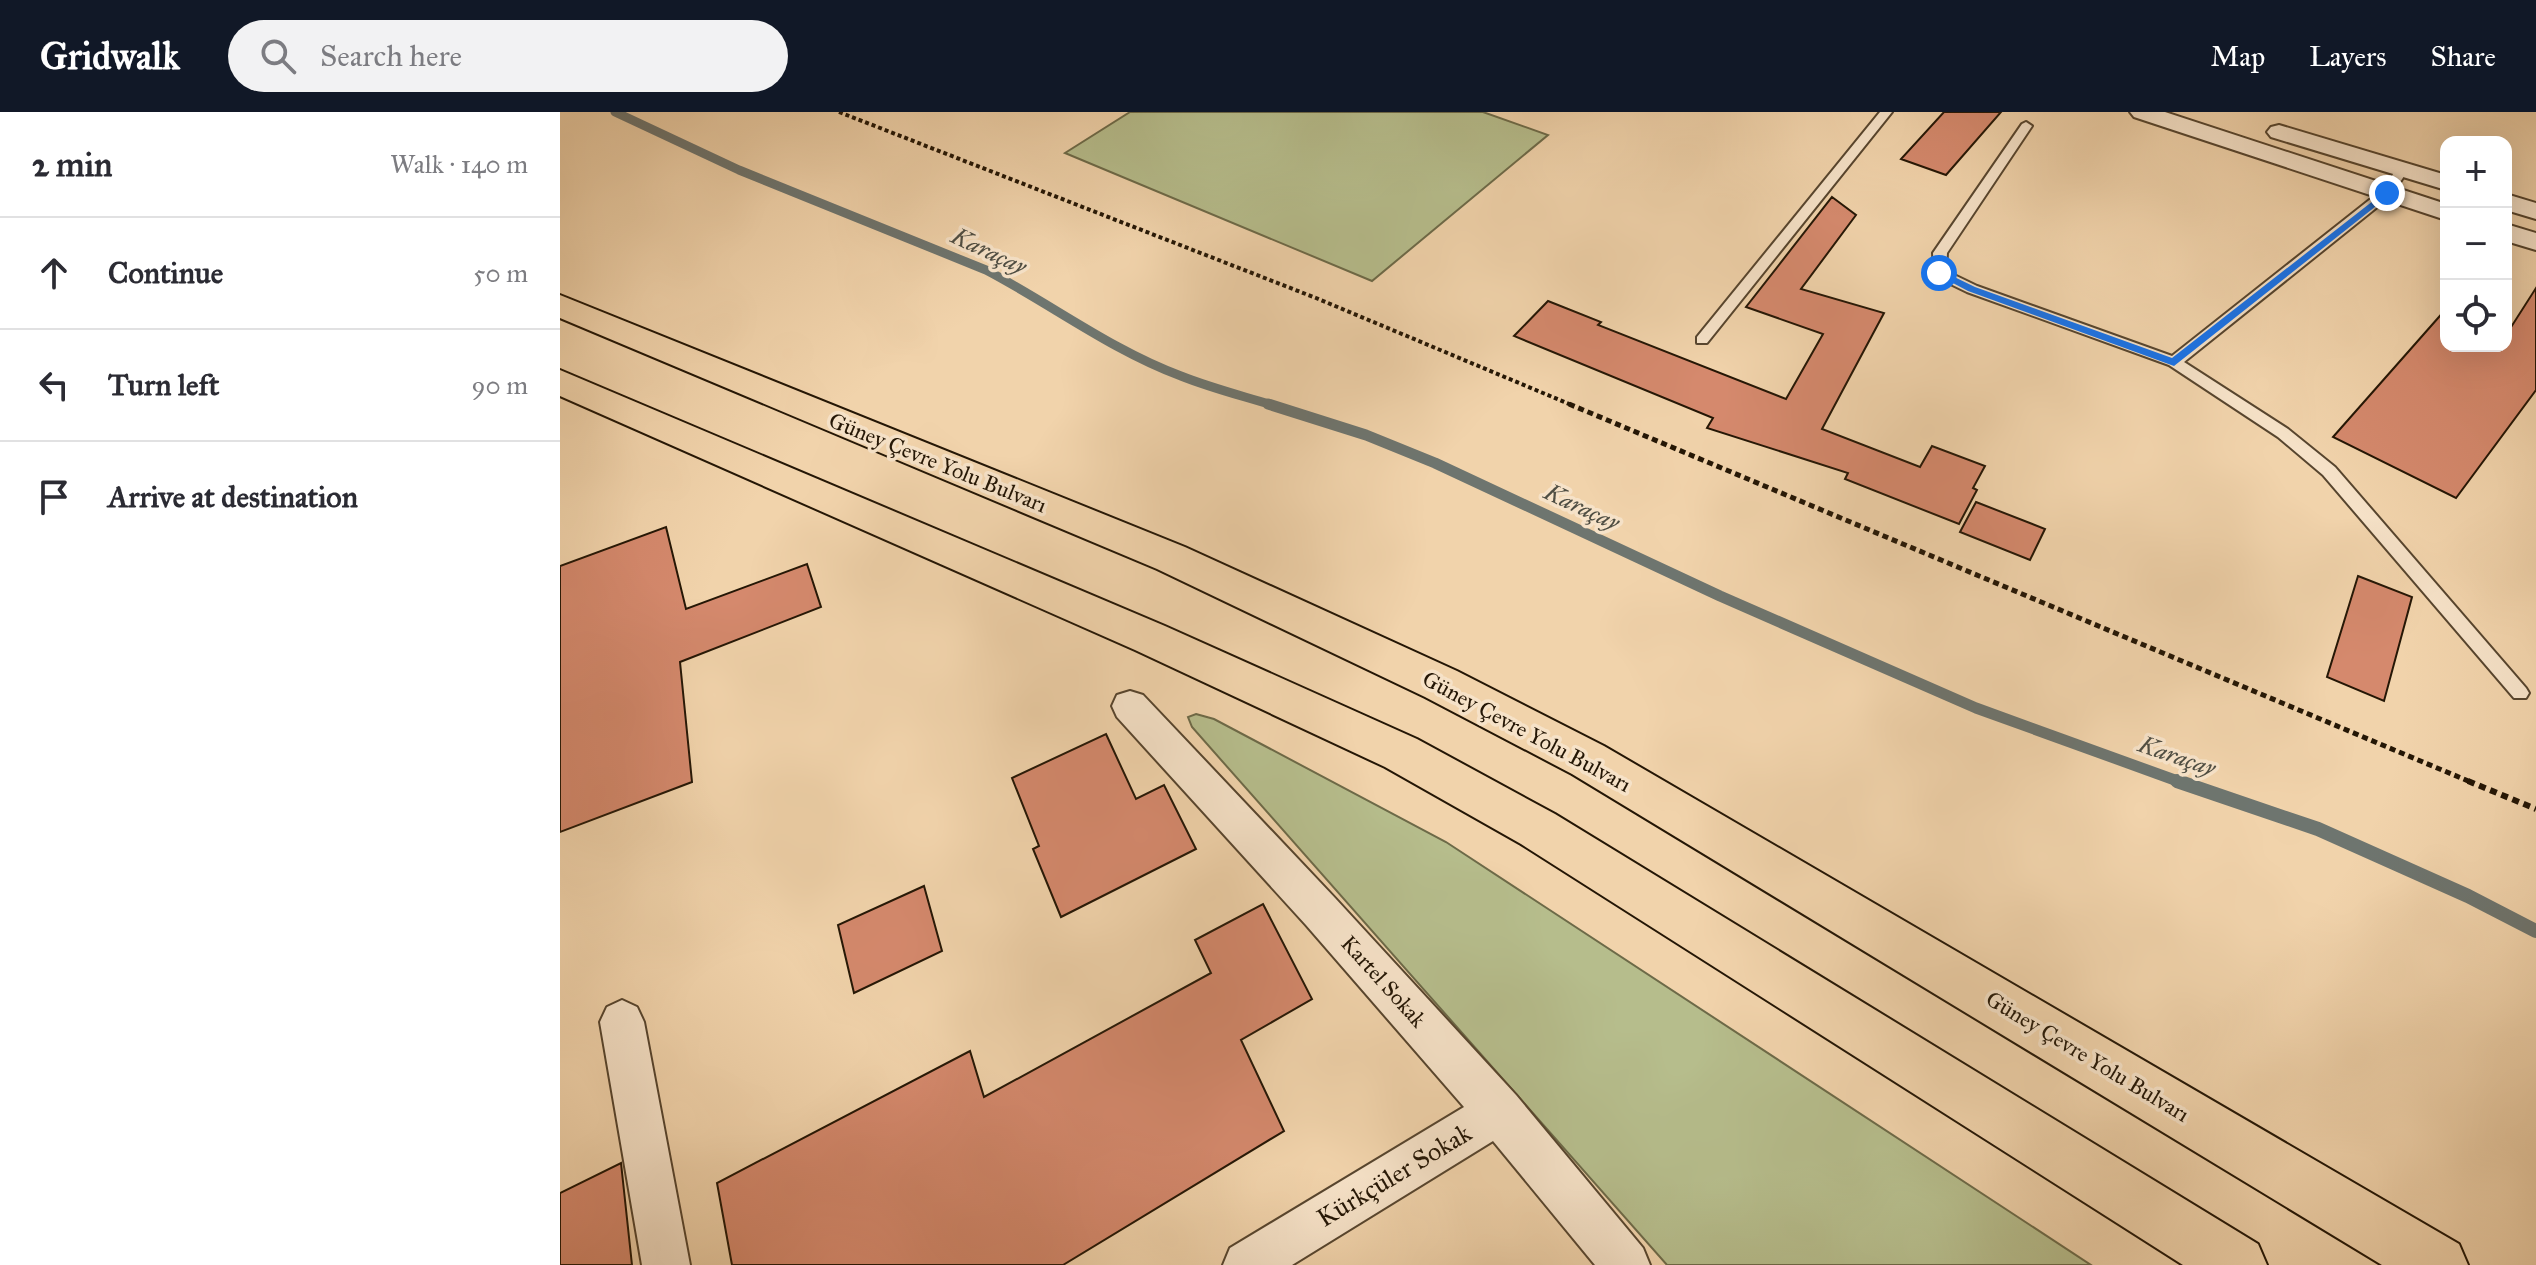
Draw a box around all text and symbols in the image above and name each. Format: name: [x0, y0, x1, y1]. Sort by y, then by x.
search box: [228, 20, 788, 92]
text: Gridwalk: [40, 33, 180, 79]
icon: search: [256, 34, 300, 78]
text: Search here: [320, 38, 462, 74]
text: Map: [2210, 39, 2265, 74]
text: Layers: [2309, 39, 2387, 74]
text: Share: [2431, 39, 2496, 74]
map controls: [2440, 136, 2512, 352]
button: +: [2440, 136, 2512, 208]
text: 2 min: [32, 144, 112, 185]
text: Walk · 140 m: [390, 148, 528, 180]
route end: [2369, 175, 2405, 211]
button: −: [2440, 208, 2512, 280]
water label: Karaçay: [946, 220, 1032, 282]
icon: ahead: [32, 251, 76, 295]
text: Continue: [108, 255, 223, 291]
route start: [1921, 255, 1957, 291]
text: 50 m: [473, 257, 528, 289]
button: locate: [2440, 280, 2512, 352]
icon: left: [32, 363, 76, 407]
text: Turn left: [108, 367, 219, 403]
text: 90 m: [471, 369, 528, 401]
street label: Güney Çevre Yolu Bulvarı: [825, 406, 1051, 519]
icon: arrive: [32, 475, 76, 519]
water label: Karaçay: [1539, 476, 1625, 538]
text: Arrive at destination: [108, 479, 358, 515]
street label: Güney Çevre Yolu Bulvarı: [1418, 665, 1636, 798]
water label: Karaçay: [2134, 729, 2220, 783]
street label: Kartel Sokak: [1335, 930, 1432, 1033]
street label: Güney Çevre Yolu Bulvarı: [1981, 985, 2194, 1128]
street label: Kürkçüler Sokak: [1311, 1116, 1478, 1234]

